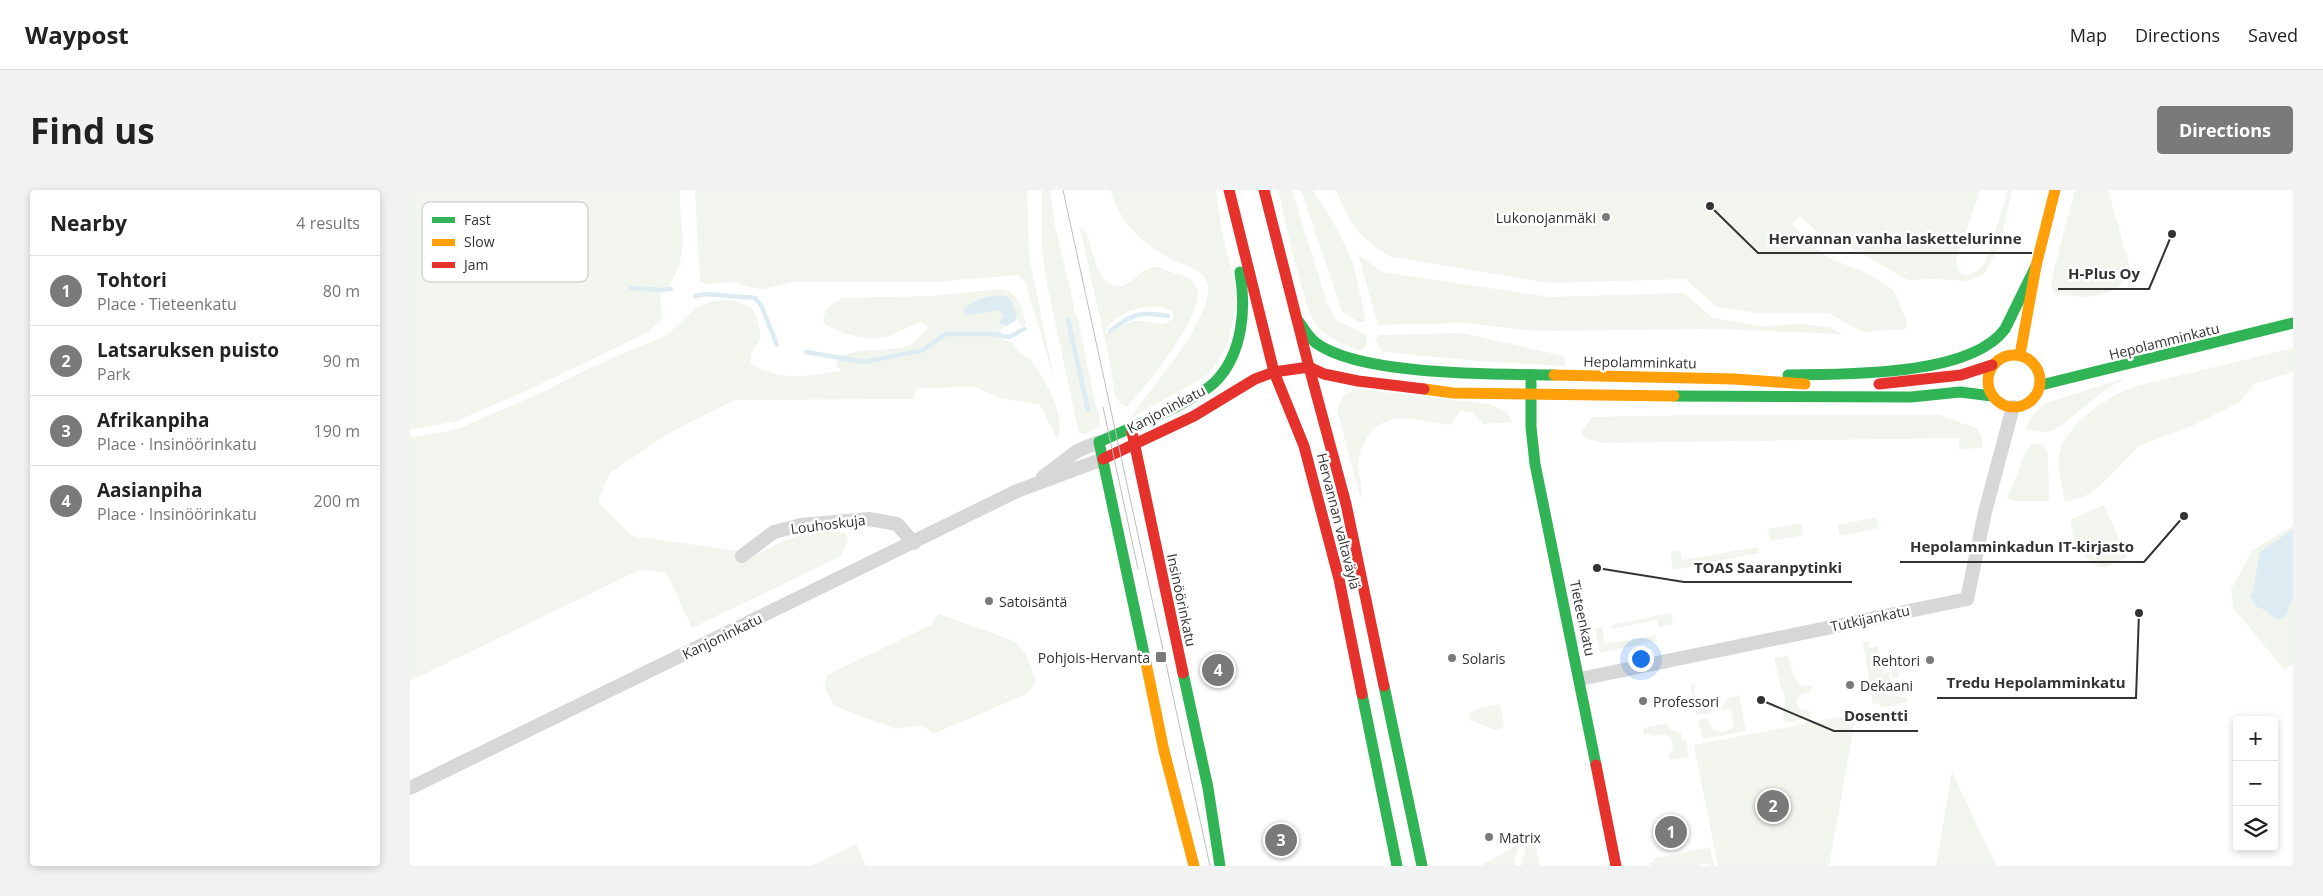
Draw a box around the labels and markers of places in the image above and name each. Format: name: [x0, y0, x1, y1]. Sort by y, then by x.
place label: Lukonojanmäki: [1496, 208, 1596, 227]
marker: Lukonojanmäki: [1600, 211, 1612, 223]
callout: Hervannan vanha laskettelurinne: [1758, 223, 2032, 253]
callout: H-Plus Oy: [2058, 259, 2149, 289]
callout: Hepolamminkadun IT-kirjasto: [1900, 532, 2144, 562]
callout: TOAS Saaranpytinki: [1684, 552, 1852, 582]
place label: Satoisäntä: [999, 592, 1067, 611]
marker: Satoisäntä: [983, 595, 995, 607]
place label: Pohjois-Hervanta: [1038, 648, 1150, 667]
place label: Solaris: [1462, 649, 1506, 668]
marker: Pohjois-Hervanta: [1154, 650, 1168, 664]
pin: 4: [1202, 651, 1234, 689]
place label: Rehtori: [1872, 651, 1920, 670]
marker: Solaris: [1446, 652, 1458, 664]
marker: Rehtori: [1924, 654, 1936, 666]
callout: Tredu Hepolamminkatu: [1937, 668, 2136, 698]
place label: Dekaani: [1860, 676, 1913, 695]
marker: Dekaani: [1844, 679, 1856, 691]
place label: Professori: [1653, 692, 1719, 711]
marker: Professori: [1637, 695, 1649, 707]
callout: Dosentti: [1834, 701, 1918, 731]
pin: 2: [1757, 787, 1789, 825]
pin: 1: [1655, 813, 1687, 851]
pin: 3: [1265, 821, 1297, 859]
place label: Matrix: [1499, 828, 1542, 847]
marker: Matrix: [1483, 831, 1495, 843]

